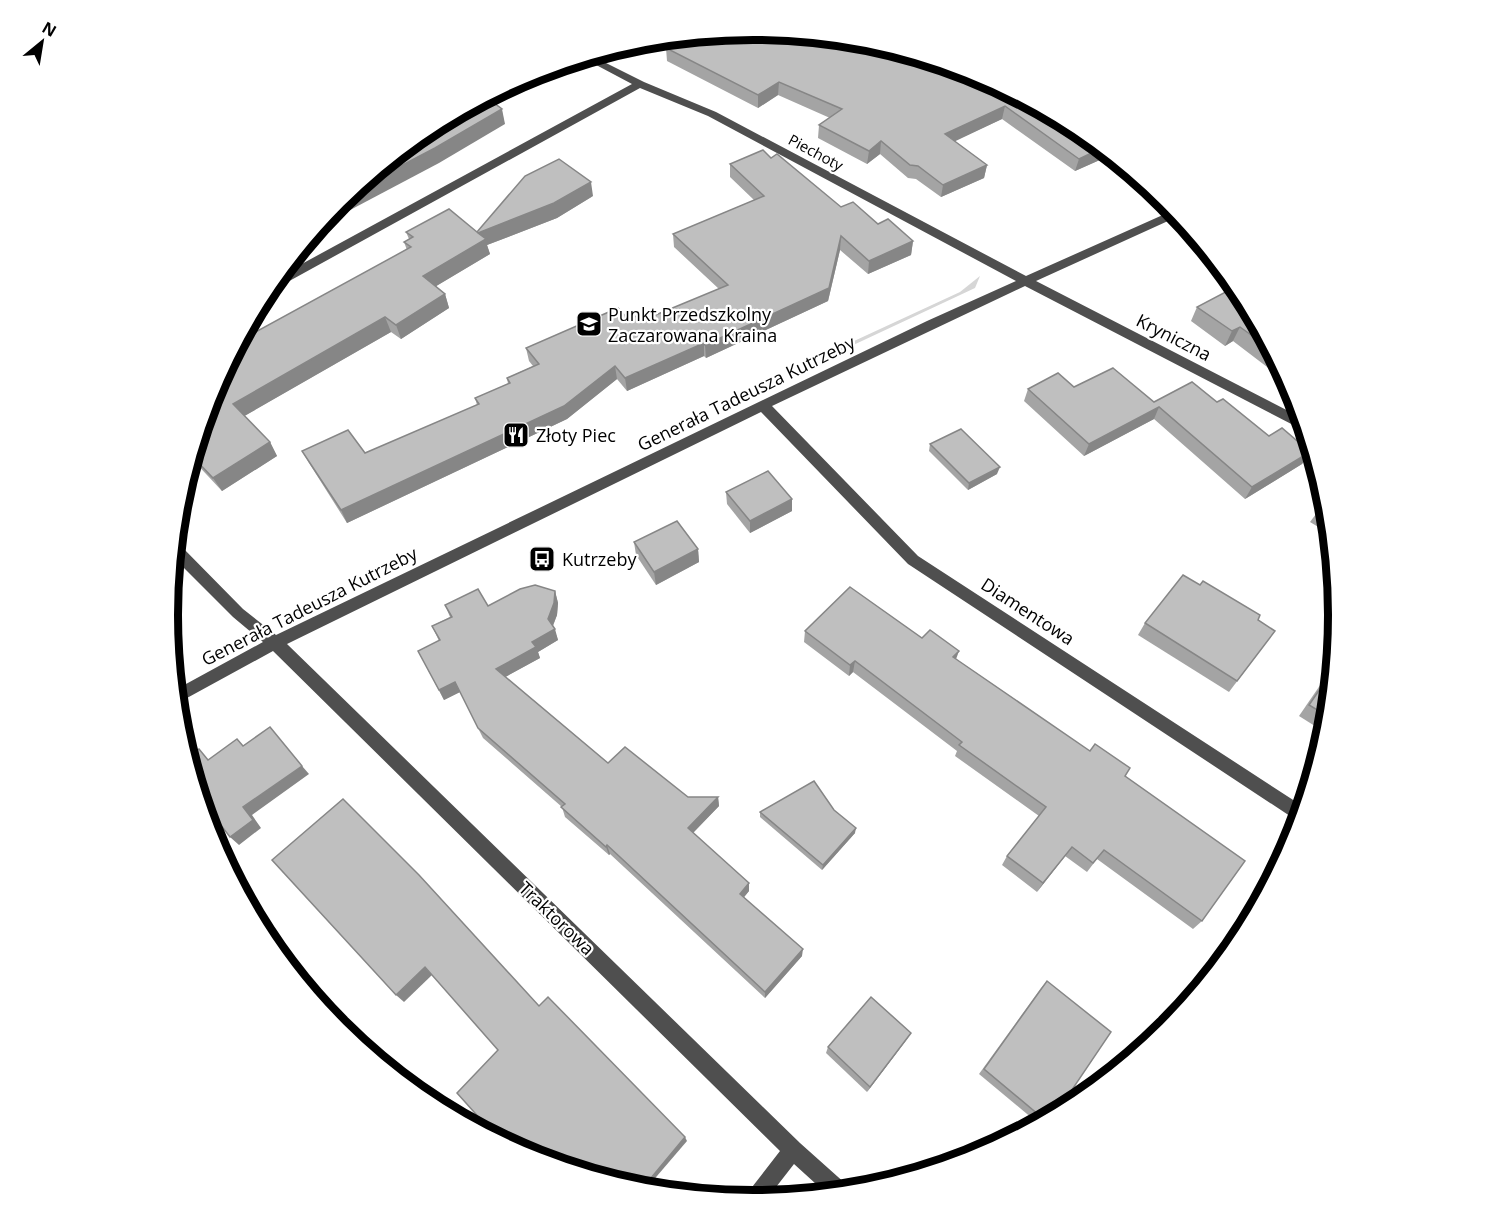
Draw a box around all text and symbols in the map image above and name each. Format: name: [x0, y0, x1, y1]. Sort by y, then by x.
north arrow: [12, 12, 72, 72]
text: N: [38, 16, 61, 42]
street label: Piechoty: [785, 129, 847, 175]
place label: Punkt Przedszkolny Zaczarowana Kraina: [608, 302, 777, 347]
street label: Kryniczna: [1132, 308, 1216, 366]
school or university icon: Punkt Przedszkolny Zaczarowana Kraina: [574, 309, 604, 339]
street label: Generała Tadeusza Kutrzeby: [633, 329, 860, 456]
restaurant icon: Złoty Piec: [501, 420, 531, 450]
place label: Złoty Piec: [536, 423, 616, 447]
street label: Generała Tadeusza Kutrzeby: [197, 541, 422, 671]
bus stop icon: Kutrzeby: [527, 544, 557, 574]
place label: Kutrzeby: [562, 547, 637, 571]
street label: Diamentowa: [977, 572, 1079, 650]
street label: Traktorowa: [514, 876, 600, 960]

